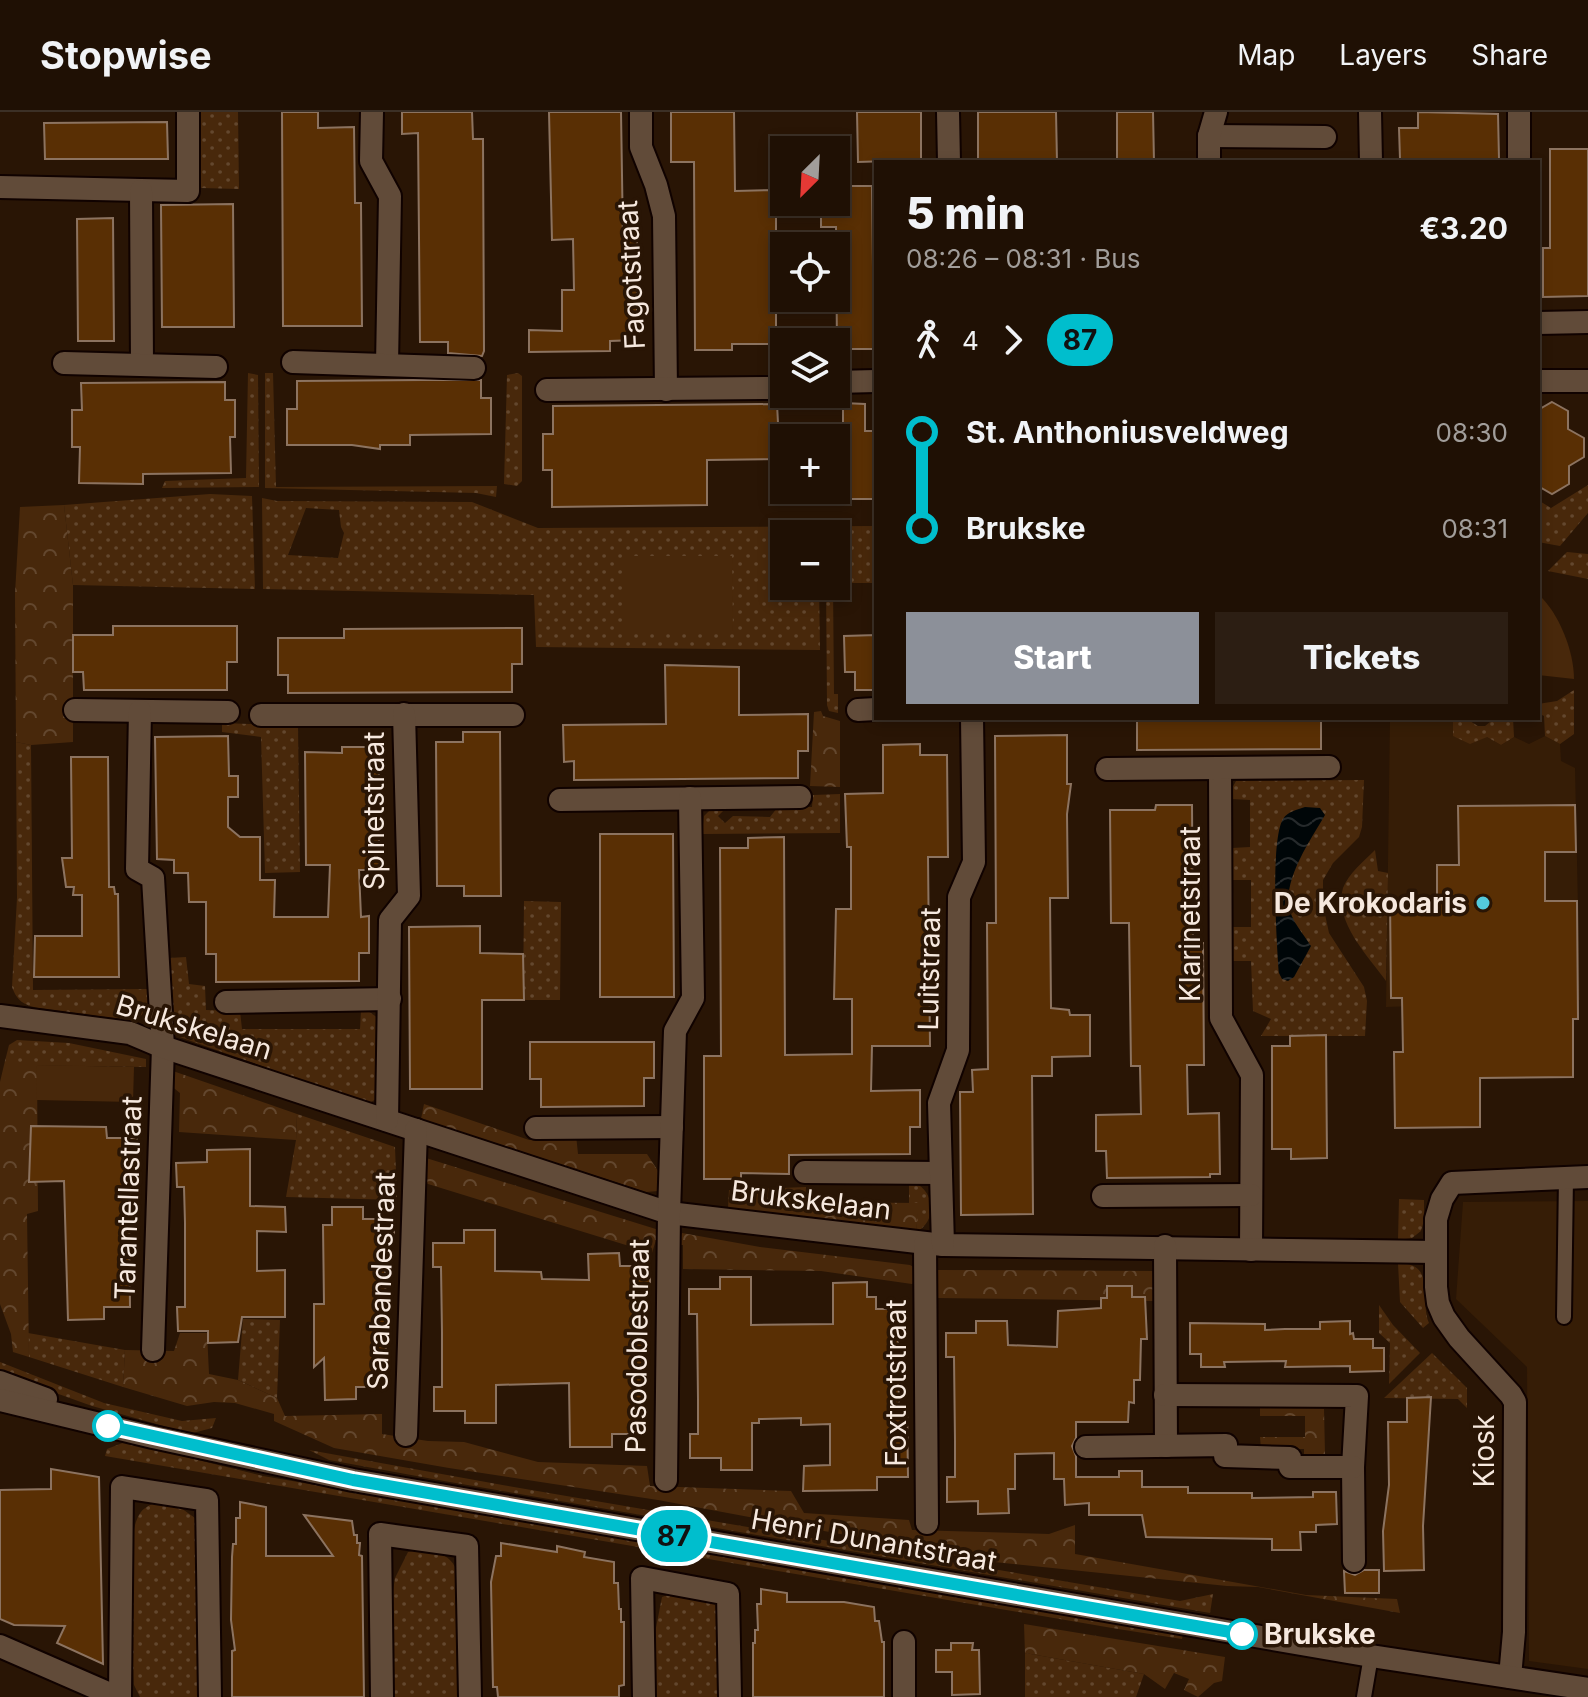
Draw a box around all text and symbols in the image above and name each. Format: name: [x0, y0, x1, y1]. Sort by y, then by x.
text: Stopwise: [40, 32, 212, 78]
text: Map: [1237, 38, 1295, 72]
text: Layers: [1339, 38, 1427, 72]
text: Share: [1471, 38, 1548, 72]
north arrow: [770, 136, 850, 216]
map controls: [770, 136, 850, 600]
text: 5 min: [906, 186, 1026, 240]
street label: Fagotstraat: [610, 199, 652, 351]
text: €3.20: [1420, 210, 1508, 246]
button: locate: [770, 232, 850, 312]
text: 08:26 – 08:31 · Bus: [906, 243, 1140, 274]
icon: walk: [906, 318, 950, 362]
icon: forward: [991, 318, 1035, 362]
text: 87: [1063, 323, 1097, 357]
text: 4: [962, 325, 979, 356]
button: layers: [770, 328, 850, 408]
text: St. Anthoniusveldweg: [966, 414, 1289, 450]
text: 08:30: [1436, 417, 1508, 448]
button: +: [770, 424, 850, 504]
text: Brukske: [966, 510, 1086, 546]
text: 08:31: [1441, 513, 1508, 544]
button: −: [770, 520, 850, 600]
button: Start: [906, 612, 1199, 704]
button: Tickets: [1215, 612, 1508, 704]
street label: Spinetstraat: [357, 732, 391, 890]
street label: Klarinetstraat: [1173, 826, 1207, 1002]
place label: De Krokodaris: [1274, 886, 1467, 920]
marker: De Krokodaris: [1474, 894, 1492, 912]
street label: Luitstraat: [911, 907, 947, 1031]
street label: Brukskelaan: [112, 987, 276, 1067]
street label: Tarantellastraat: [107, 1095, 149, 1301]
street label: Sarabandestraat: [360, 1171, 402, 1391]
street label: Brukskelaan: [729, 1173, 893, 1227]
street label: Pasodoblestraat: [618, 1238, 656, 1454]
street label: Foxtrotstraat: [879, 1299, 913, 1467]
unlabelled marker: [93, 1411, 123, 1441]
street label: Kiosk: [1467, 1415, 1501, 1487]
street label: Henri Dunantstraat: [749, 1502, 999, 1578]
line badge: 87: [638, 1510, 710, 1562]
text: 87: [657, 1519, 691, 1553]
place label: Brukske: [1264, 1617, 1376, 1651]
marker: Brukske: [1227, 1619, 1257, 1649]

